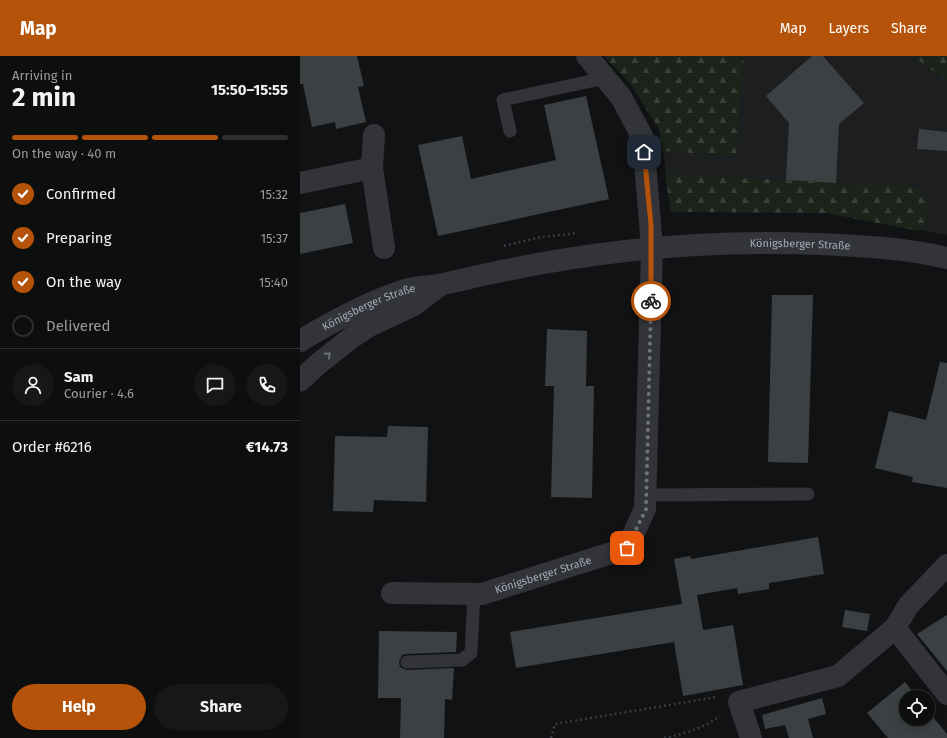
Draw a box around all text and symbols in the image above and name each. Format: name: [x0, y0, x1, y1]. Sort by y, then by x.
text: Map: [20, 17, 57, 40]
text: Map: [780, 20, 806, 37]
text: Layers: [828, 20, 869, 37]
text: Share: [891, 20, 927, 37]
text: Arriving in: [12, 68, 72, 83]
text: 15:50–15:55: [211, 81, 288, 99]
text: 2 min: [12, 82, 76, 113]
pin: [627, 135, 661, 169]
icon: home: [633, 141, 655, 163]
text: On the way · 40 m: [12, 146, 116, 161]
icon: check: [12, 183, 34, 205]
text: Confirmed: [46, 185, 116, 203]
text: 15:32: [260, 187, 288, 202]
icon: check: [12, 227, 34, 249]
text: Preparing: [46, 229, 111, 247]
text: 15:37: [260, 231, 288, 246]
street label: Königsberger Straße: [750, 237, 851, 253]
icon: check: [12, 271, 34, 293]
text: On the way: [46, 273, 121, 291]
text: 15:40: [259, 275, 288, 290]
courier: [631, 281, 671, 321]
street label: Königsberger Straße: [320, 282, 416, 334]
icon: bike: [640, 290, 662, 312]
text: Delivered: [46, 317, 110, 335]
one-way arrow: [324, 352, 331, 359]
button: person: [12, 364, 54, 406]
button: chat: [194, 364, 236, 406]
button: phone: [246, 364, 288, 406]
text: Sam: [64, 368, 93, 386]
text: Courier · 4.6: [64, 386, 134, 401]
text: Order #6216: [12, 438, 92, 456]
text: €14.73: [246, 438, 288, 456]
pin: [610, 531, 644, 565]
icon: bag: [616, 537, 638, 559]
street label: Königsberger Straße: [493, 554, 593, 597]
button: Help: [12, 684, 146, 730]
button: Share: [154, 684, 288, 730]
map controls: [899, 690, 935, 726]
button: locate: [899, 690, 935, 726]

